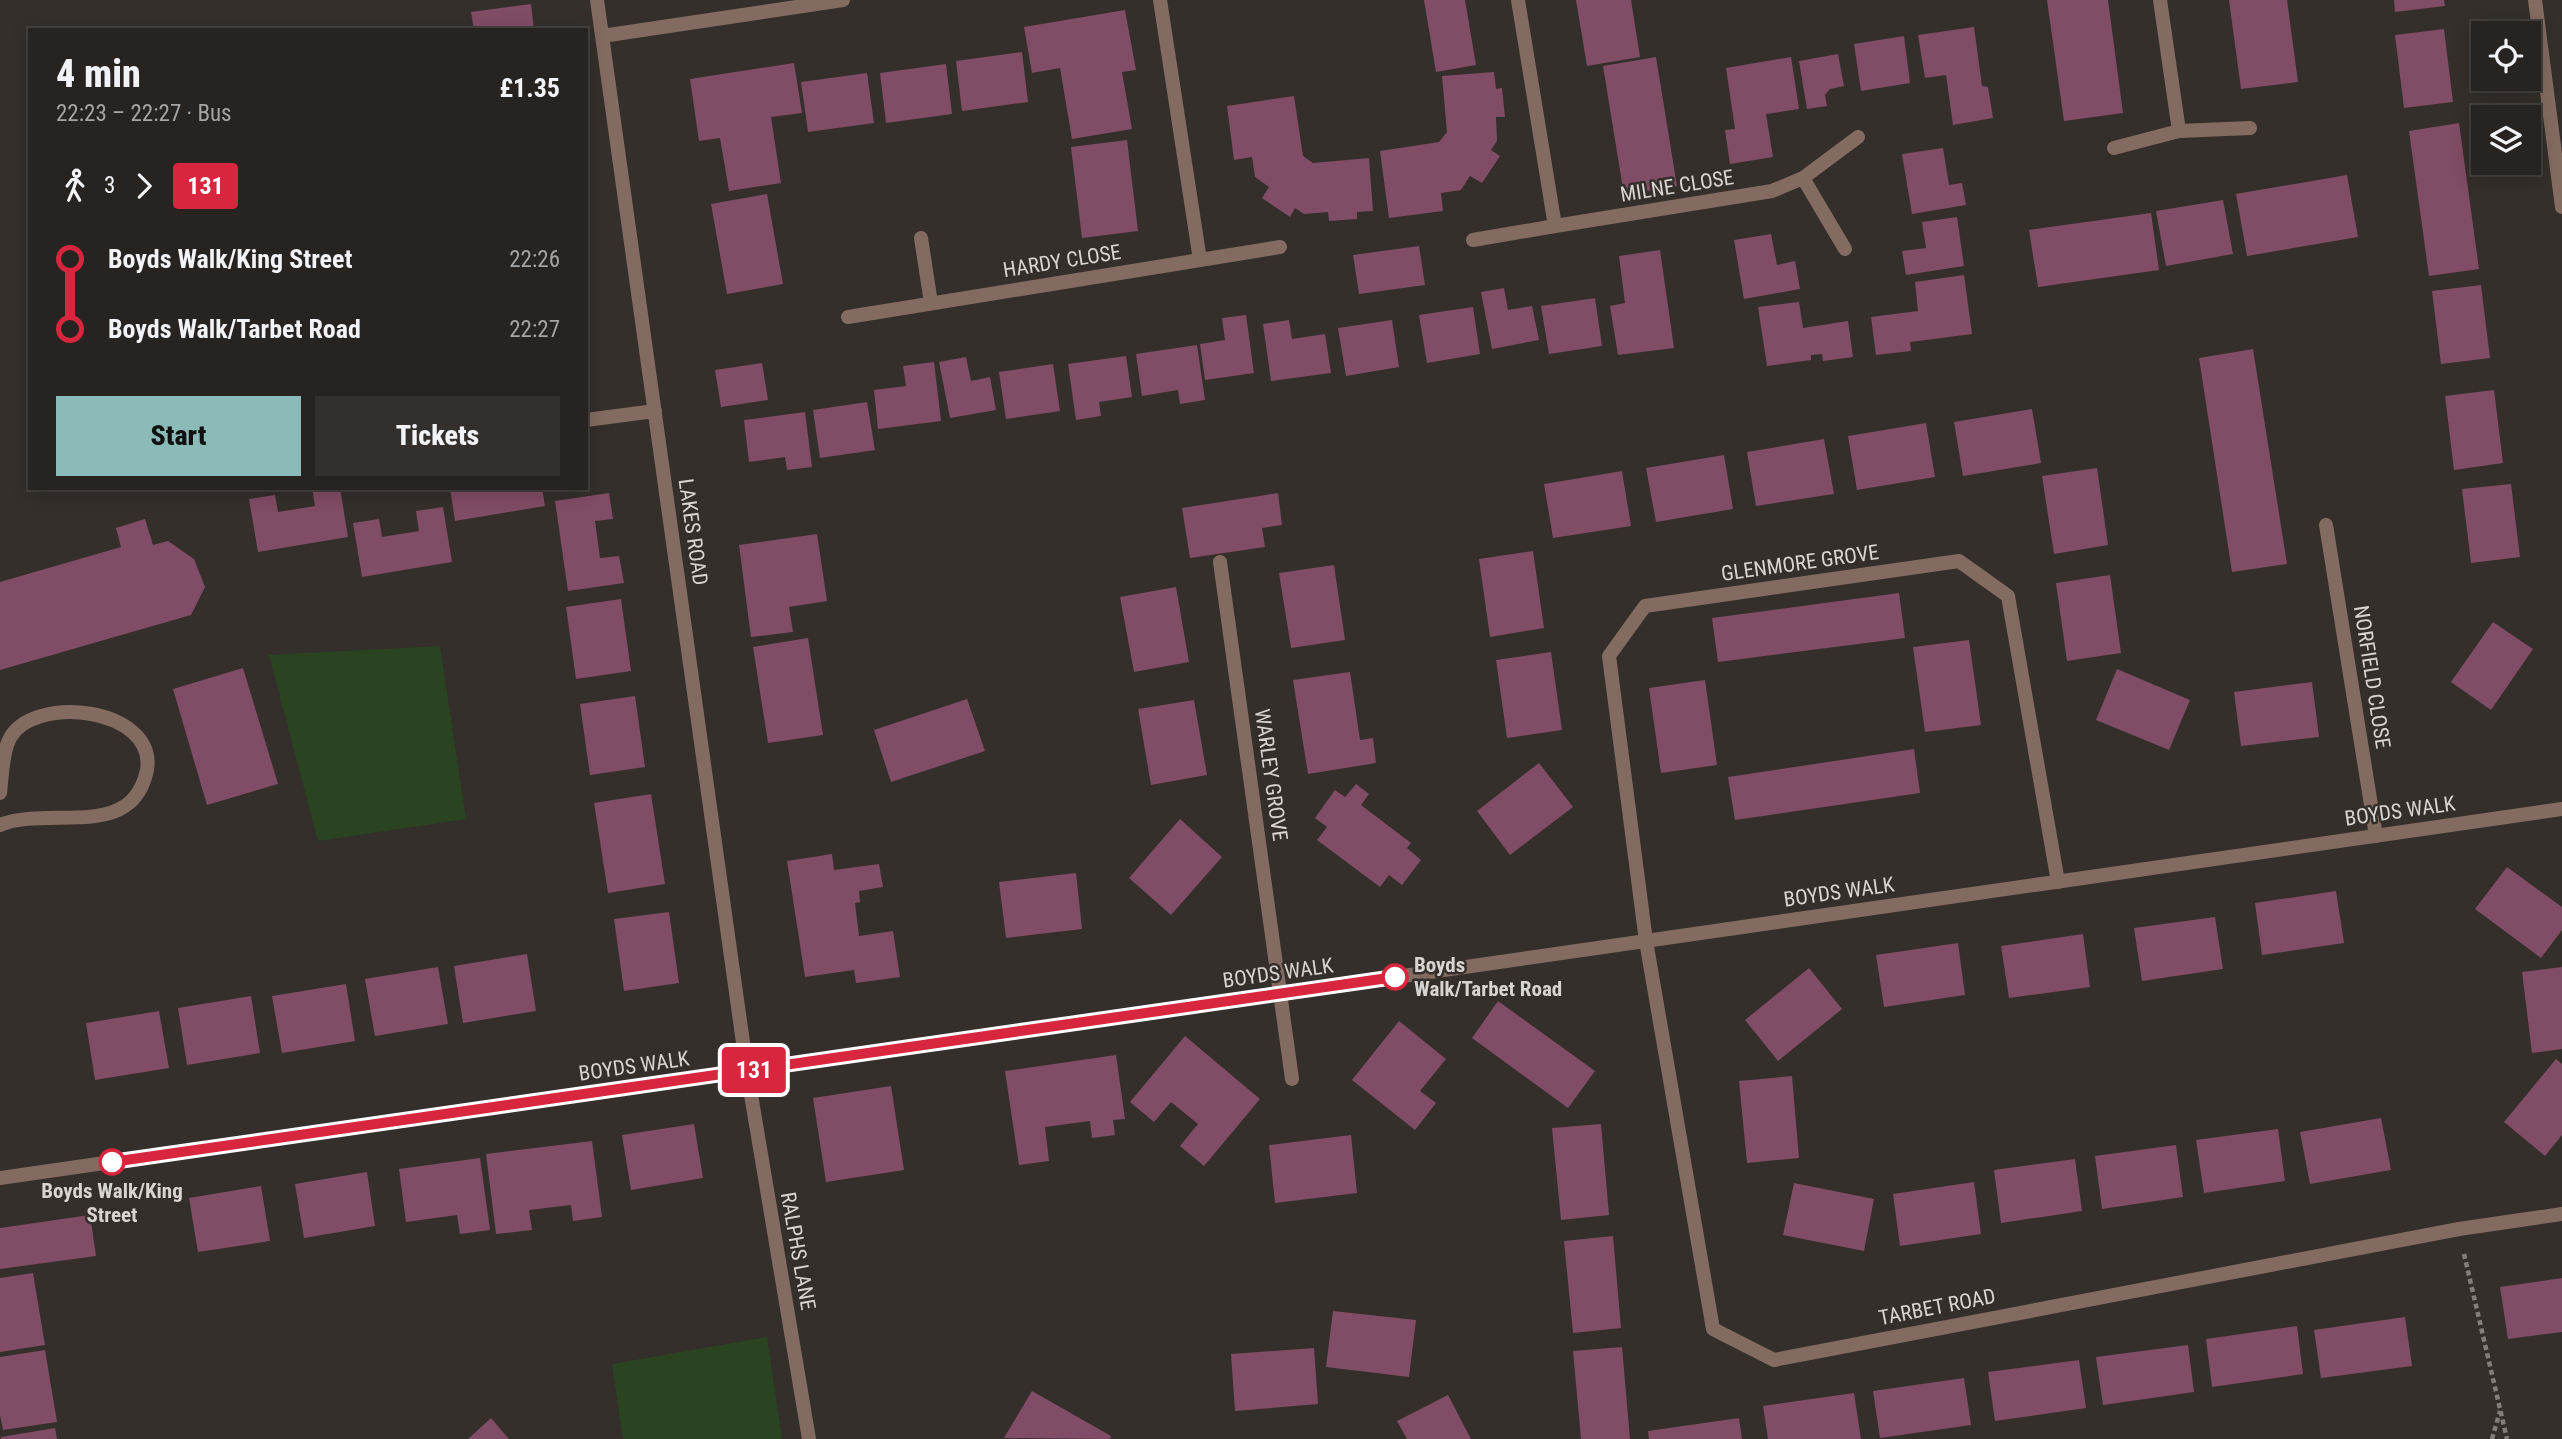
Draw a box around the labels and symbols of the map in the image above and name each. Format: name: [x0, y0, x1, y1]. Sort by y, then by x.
street label: MILNE CLOSE: [1619, 165, 1735, 207]
street label: HARDY CLOSE: [1001, 240, 1123, 282]
street label: LAKES ROAD: [674, 477, 712, 587]
street label: GLENMORE GROVE: [1720, 540, 1880, 586]
street label: NORFIELD CLOSE: [2349, 604, 2395, 750]
street label: WARLEY GROVE: [1250, 707, 1292, 843]
street label: BOYDS WALK: [2343, 791, 2457, 831]
street label: BOYDS WALK: [1782, 872, 1896, 912]
street label: BOYDS WALK: [1221, 953, 1335, 993]
place label: Boyds Walk/Tarbet Road: [1414, 953, 1562, 1001]
marker: Boyds Walk/Tarbet Road: [1382, 964, 1408, 990]
street label: BOYDS WALK: [577, 1046, 691, 1086]
line badge: 131: [714, 1047, 794, 1093]
marker: Boyds Walk/King Street: [99, 1149, 125, 1175]
place label: Boyds Walk/King Street: [41, 1179, 183, 1227]
street label: RALPHS LANE: [776, 1190, 820, 1312]
street label: TARBET ROAD: [1877, 1284, 1997, 1330]

